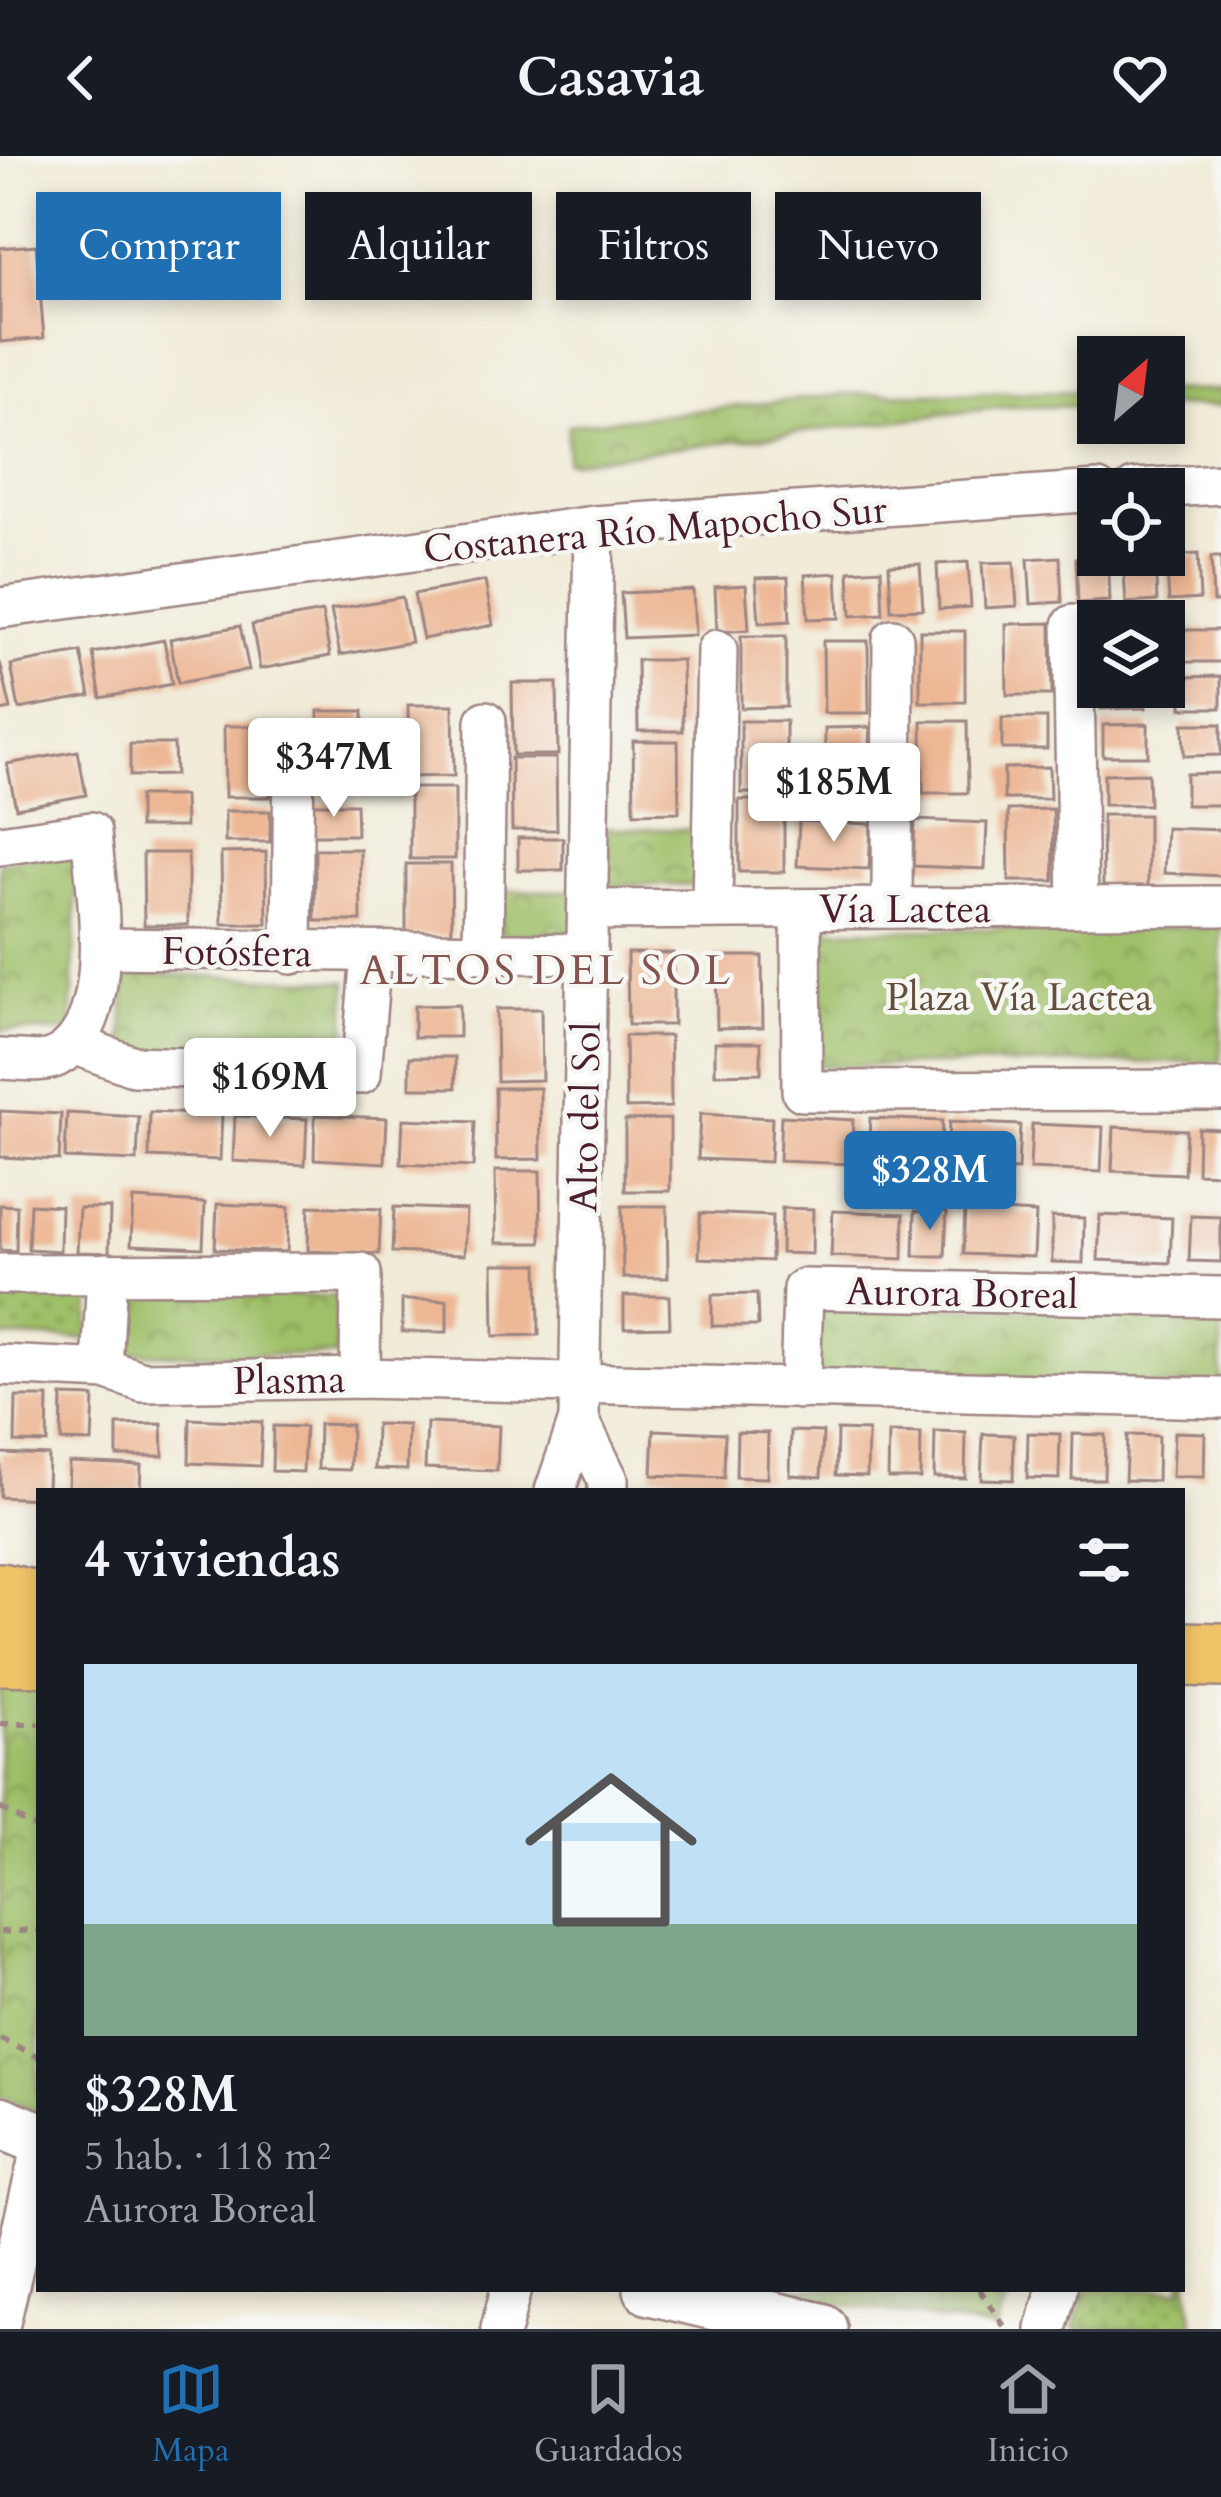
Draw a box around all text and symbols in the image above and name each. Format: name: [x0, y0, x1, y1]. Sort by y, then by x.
text: Casavia: [517, 42, 704, 115]
icon: back: [48, 45, 114, 111]
icon: heart: [1107, 45, 1173, 111]
chip: Comprar: [36, 192, 281, 300]
chip: Alquilar: [305, 192, 532, 300]
chip: Filtros: [556, 192, 751, 300]
chip: Nuevo: [775, 192, 981, 300]
north arrow: [1077, 336, 1185, 444]
map controls: [1077, 336, 1185, 708]
button: locate: [1077, 468, 1185, 576]
street label: Costanera Río Mapocho Sur: [421, 483, 890, 576]
button: layers: [1077, 600, 1185, 708]
pin: $347M: [250, 718, 418, 820]
text: $347M: [275, 730, 393, 783]
pin: $185M: [750, 743, 918, 845]
text: $185M: [775, 755, 893, 808]
street label: Vía Lactea: [819, 883, 991, 936]
street label: Fotósfera: [161, 925, 313, 980]
district label: ALTOS DEL SOL: [359, 942, 733, 999]
park label: Plaza Vía Lactea: [886, 971, 1152, 1024]
street label: Alto del Sol: [557, 1021, 614, 1213]
pin: $169M: [186, 1038, 354, 1140]
text: $169M: [211, 1050, 329, 1103]
pin: $328M: [846, 1131, 1014, 1233]
text: $328M: [871, 1143, 989, 1196]
street label: Aurora Boreal: [845, 1265, 1079, 1322]
street label: Plasma: [232, 1353, 346, 1408]
text: 4 viviendas: [84, 1525, 340, 1595]
icon: filters: [1071, 1527, 1137, 1593]
icon: home: [503, 1742, 719, 1958]
text: $328M: [84, 2060, 238, 2130]
text: 5 hab. · 118 m²: [84, 2130, 331, 2183]
text: Aurora Boreal: [84, 2183, 316, 2236]
tab: Mapa: [152, 2356, 229, 2473]
tab: Guardados: [534, 2356, 683, 2473]
tab: Inicio: [987, 2356, 1069, 2473]

